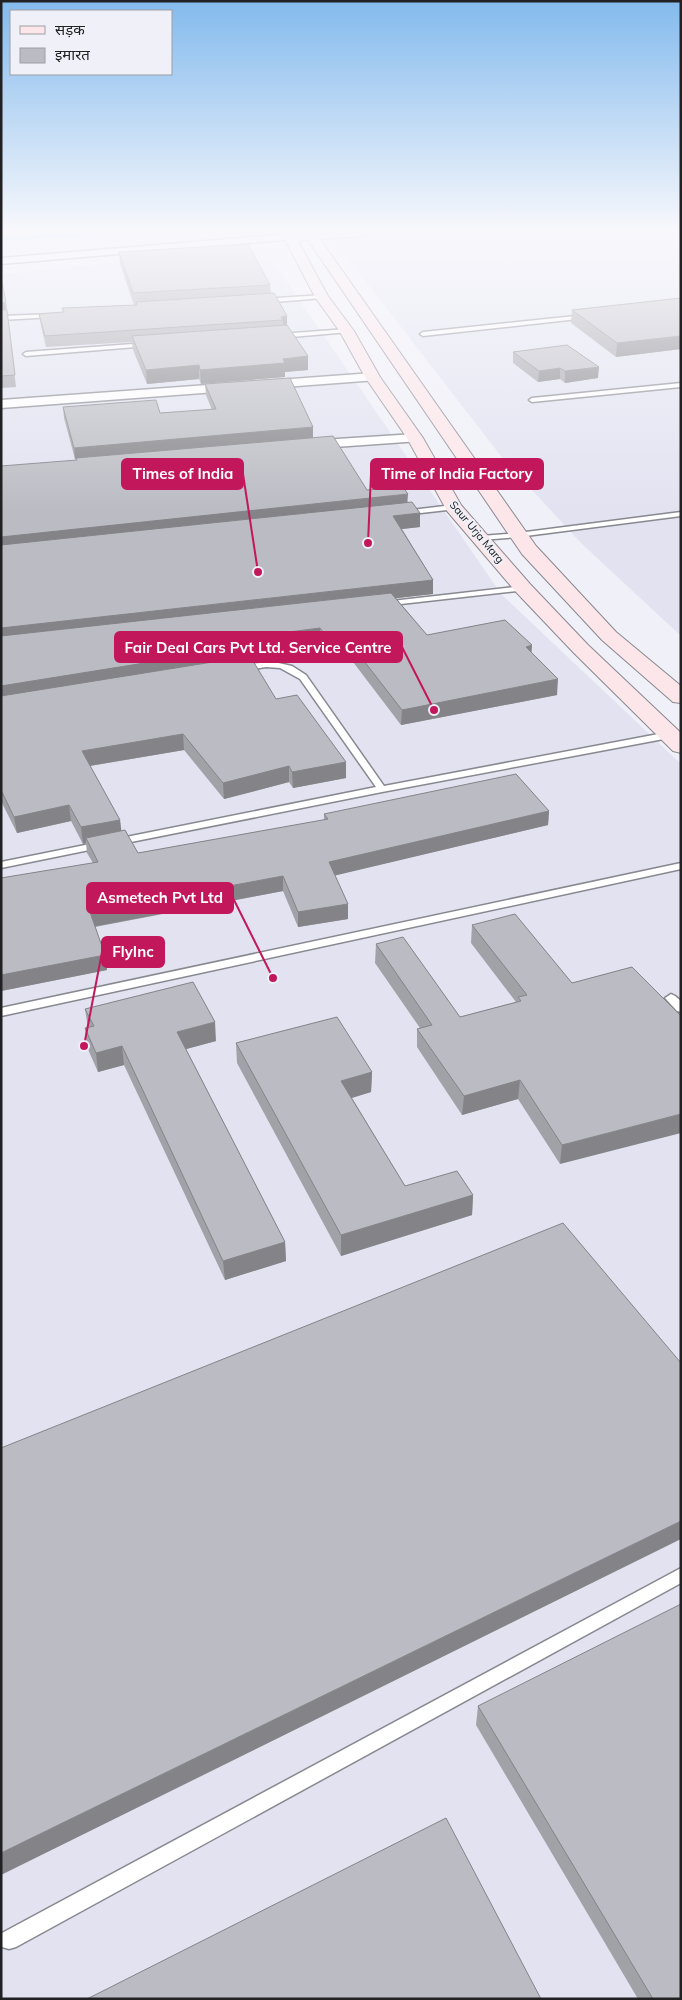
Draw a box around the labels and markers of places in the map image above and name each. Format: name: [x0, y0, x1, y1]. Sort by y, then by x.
callout: Times of India: [122, 459, 243, 489]
callout: Time of India Factory: [371, 459, 543, 489]
callout: Fair Deal Cars Pvt Ltd. Service Centre: [115, 632, 402, 662]
callout: Asmetech Pvt Ltd: [87, 883, 233, 913]
callout: FlyInc: [102, 937, 164, 967]

